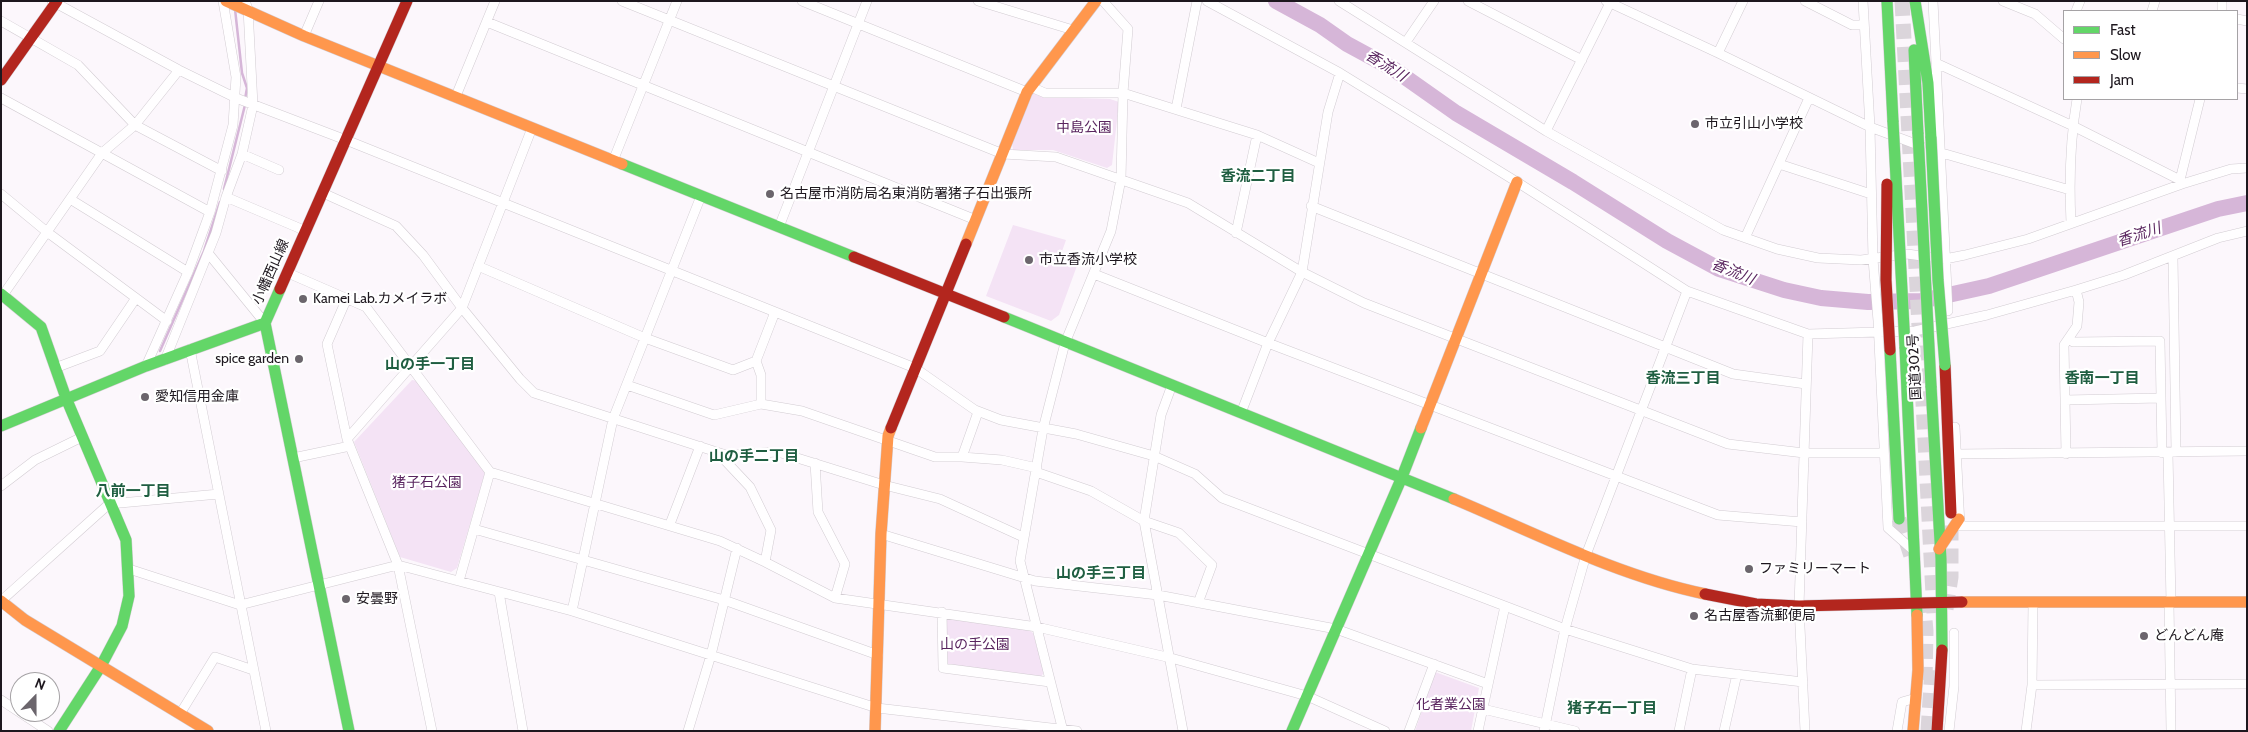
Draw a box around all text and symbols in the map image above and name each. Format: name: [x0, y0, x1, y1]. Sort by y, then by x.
legend: [2063, 10, 2238, 100]
text: Fast: [2110, 21, 2135, 39]
water label: 香流川: [1362, 46, 1410, 86]
text: Slow: [2110, 46, 2141, 64]
text: Jam: [2110, 71, 2134, 89]
place label: 市立引山小学校: [1705, 116, 1803, 132]
marker: 市立引山小学校: [1689, 118, 1701, 130]
park label: 中島公園: [1056, 120, 1112, 136]
district label: 香流二丁目: [1221, 168, 1295, 186]
place label: 名古屋市消防局名東消防署猪子石出張所: [780, 186, 1032, 202]
marker: 名古屋市消防局名東消防署猪子石出張所: [764, 188, 776, 200]
water label: 香流川: [2115, 219, 2163, 251]
street label: 小幡西山線: [249, 237, 293, 307]
place label: 市立香流小学校: [1039, 252, 1137, 268]
marker: 市立香流小学校: [1023, 254, 1035, 266]
water label: 香流川: [1709, 255, 1757, 289]
place label: Kamei Lab.カメイラボ: [313, 291, 447, 307]
marker: Kamei Lab.カメイラボ: [297, 293, 309, 305]
street label: 国道302号: [1905, 333, 1925, 401]
place label: spice garden: [215, 351, 289, 367]
marker: spice garden: [293, 353, 305, 365]
district label: 山の手一丁目: [385, 356, 475, 374]
district label: 香流三丁目: [1646, 370, 1720, 388]
district label: 香南一丁目: [2065, 370, 2139, 388]
place label: 愛知信用金庫: [155, 389, 239, 405]
marker: 愛知信用金庫: [139, 391, 151, 403]
district label: 山の手二丁目: [709, 448, 799, 466]
park label: 猪子石公園: [392, 475, 462, 491]
district label: 八前一丁目: [96, 483, 170, 501]
place label: ファミリーマート: [1759, 561, 1871, 577]
marker: ファミリーマート: [1743, 563, 1755, 575]
district label: 山の手三丁目: [1056, 565, 1146, 583]
place label: 安曇野: [356, 591, 398, 607]
marker: 安曇野: [340, 593, 352, 605]
place label: 名古屋香流郵便局: [1704, 608, 1816, 624]
marker: 名古屋香流郵便局: [1688, 610, 1700, 622]
place label: どんどん庵: [2154, 628, 2224, 644]
marker: どんどん庵: [2138, 630, 2150, 642]
park label: 山の手公園: [940, 637, 1010, 653]
north arrow: [10, 672, 60, 722]
text: N: [32, 674, 48, 694]
park label: 化者業公園: [1416, 697, 1486, 713]
district label: 猪子石一丁目: [1567, 700, 1657, 718]

